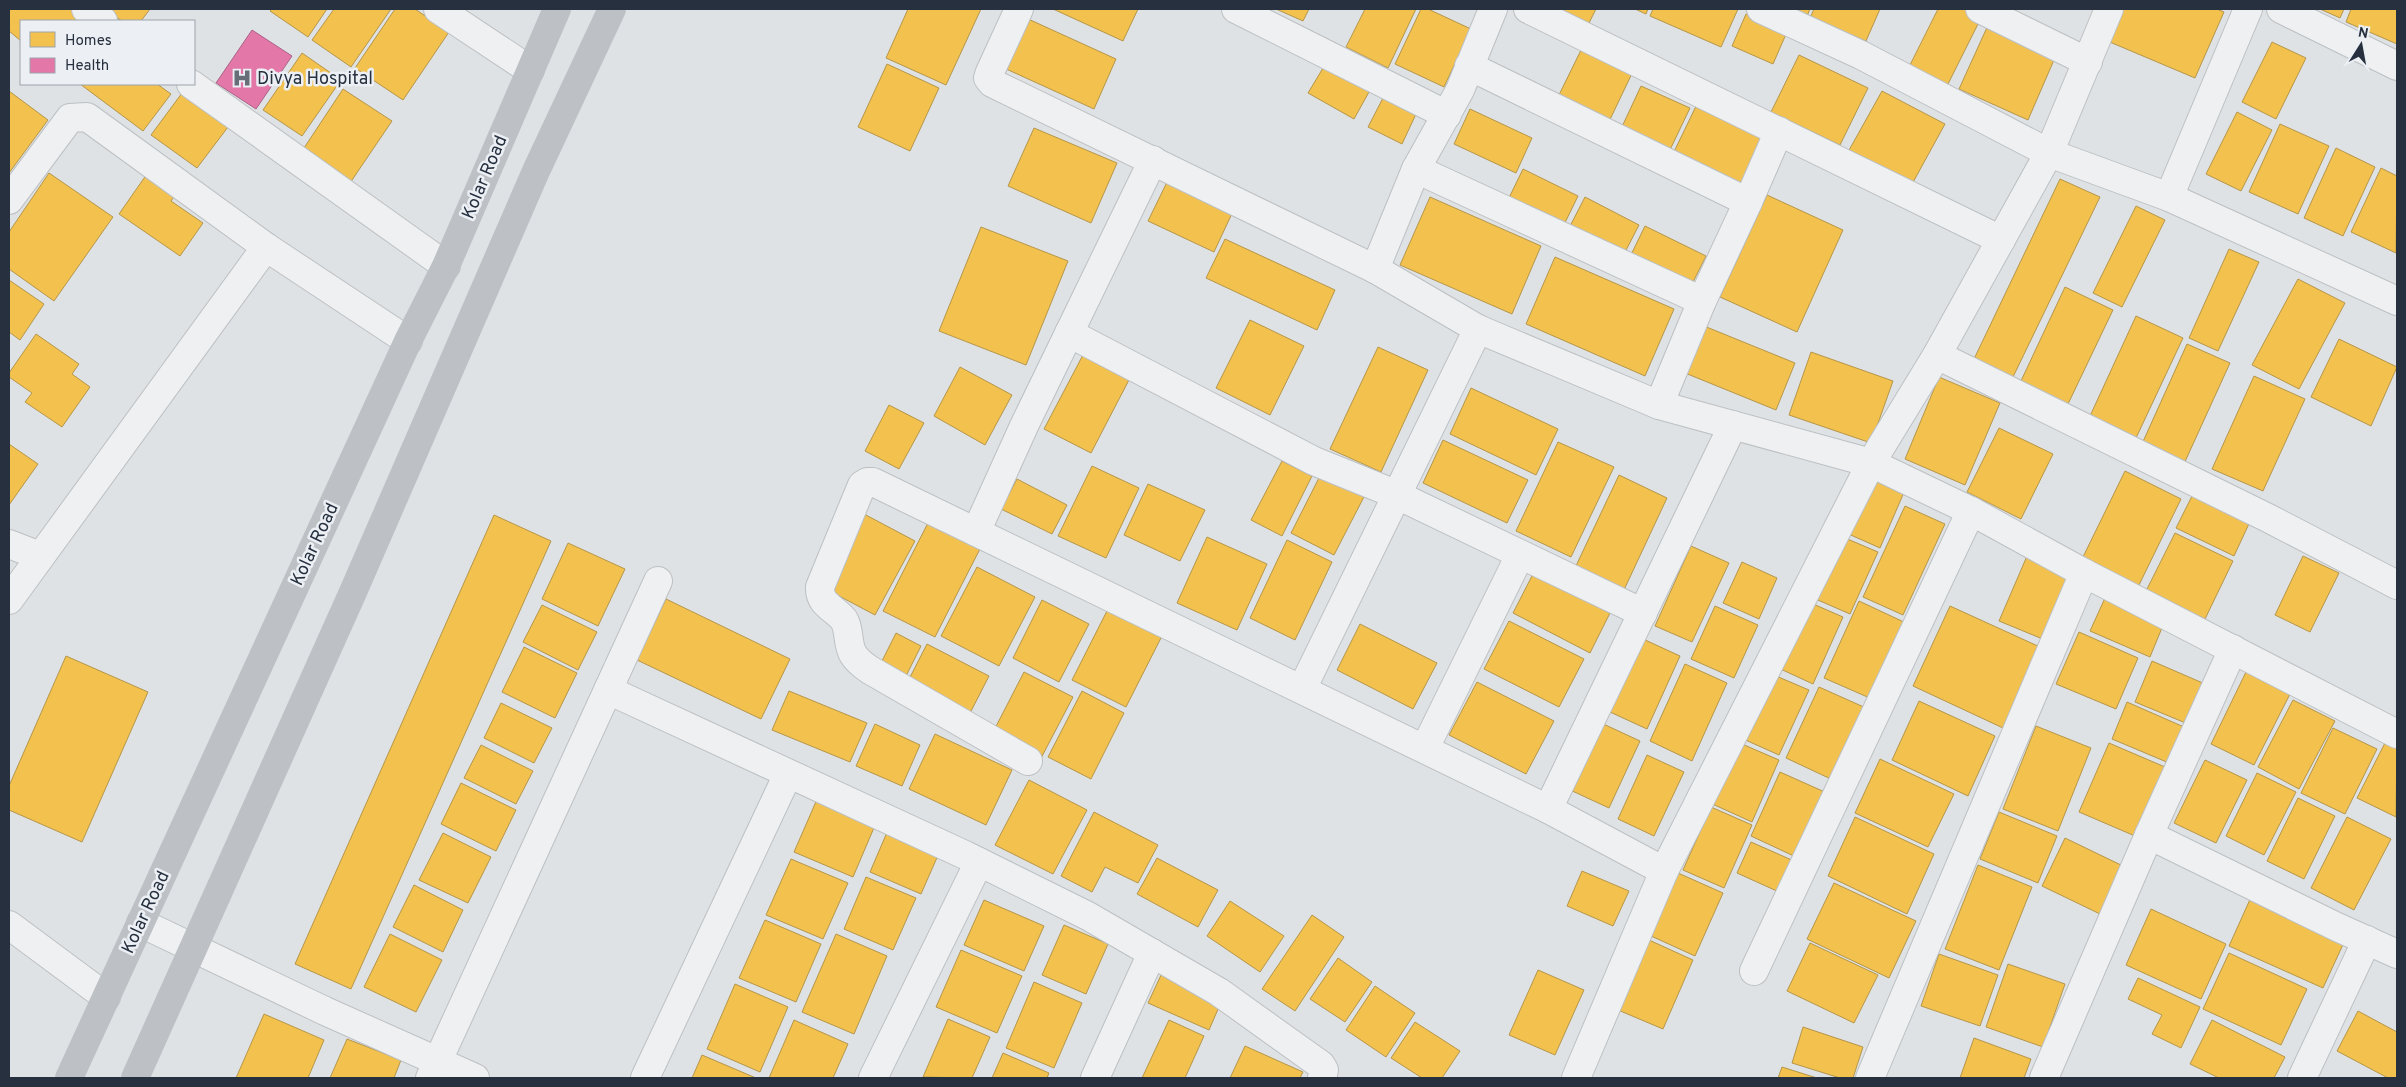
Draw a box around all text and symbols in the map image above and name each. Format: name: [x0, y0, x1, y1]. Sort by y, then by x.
legend: [20, 20, 195, 85]
north arrow: [2336, 20, 2386, 70]
text: N: [2357, 24, 2370, 43]
text: Homes: [65, 32, 112, 51]
text: Health: [65, 57, 109, 76]
hospital icon: Divya Hospital: [231, 67, 253, 89]
place label: Divya Hospital: [257, 68, 373, 91]
street label: Kolar Road: [457, 132, 513, 223]
street label: Kolar Road: [286, 500, 345, 590]
street label: Kolar Road: [117, 868, 176, 958]

